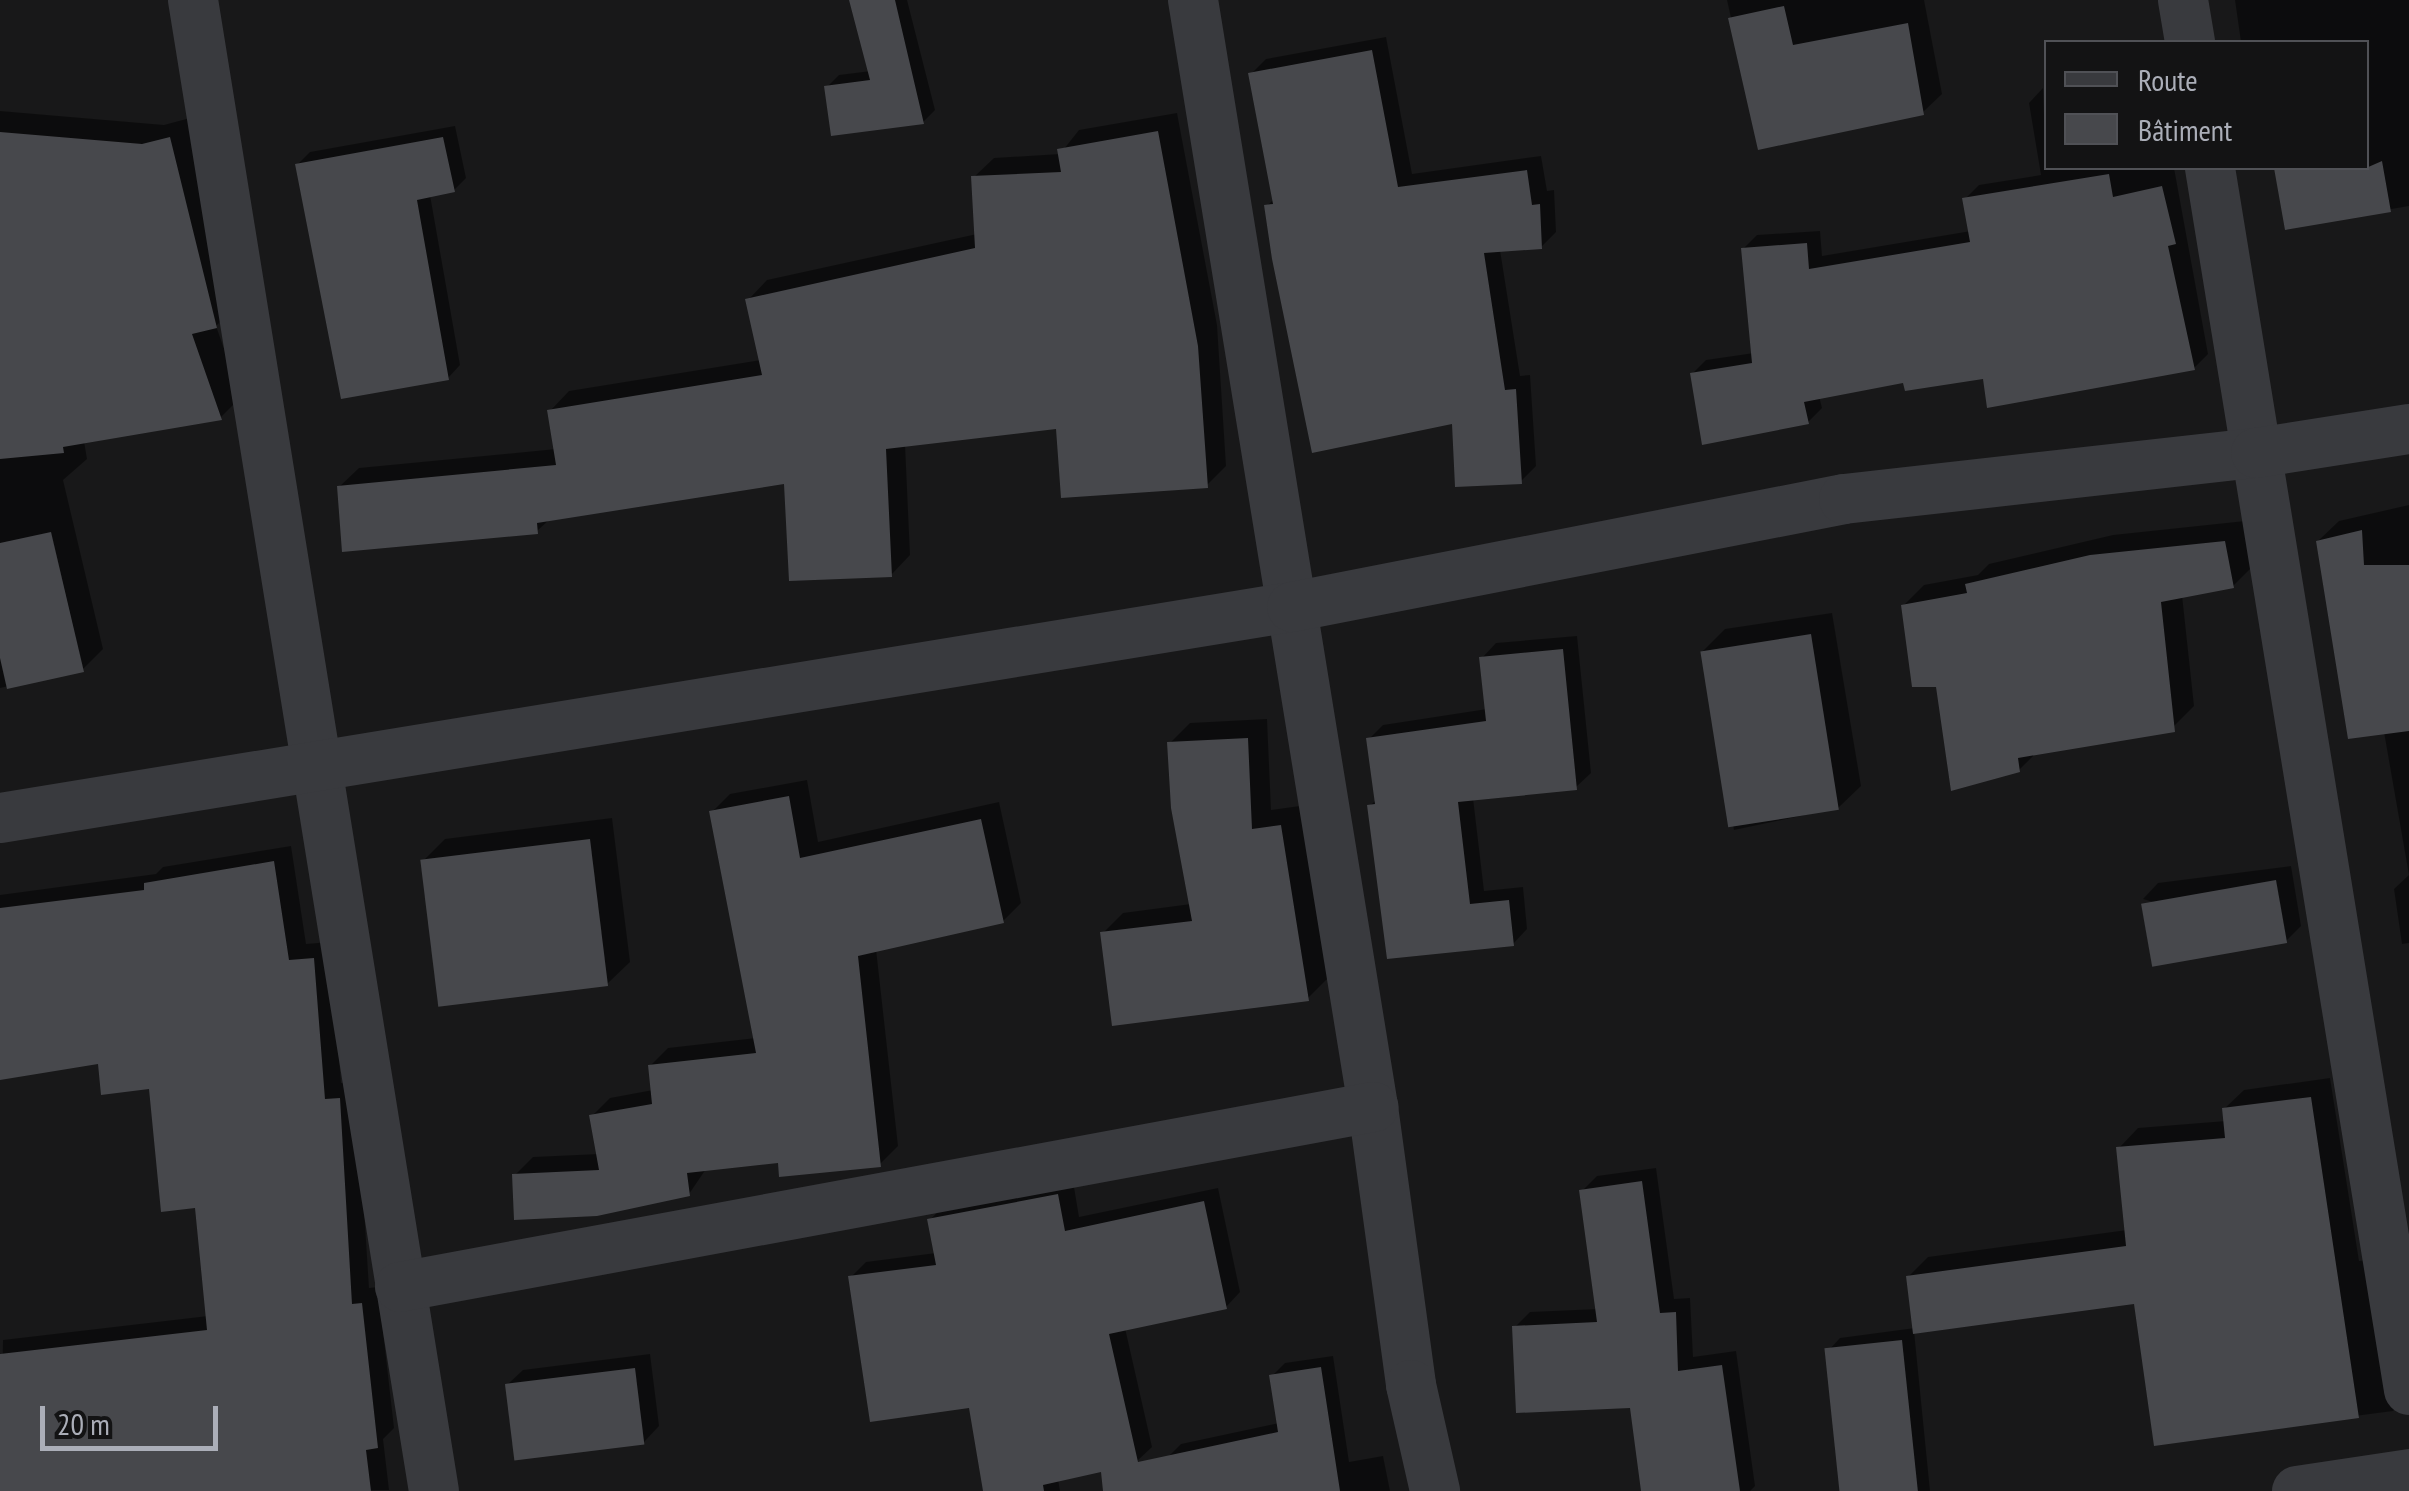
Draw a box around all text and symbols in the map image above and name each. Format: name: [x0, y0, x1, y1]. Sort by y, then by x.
legend: [2044, 40, 2369, 170]
text: Route: [2138, 60, 2198, 99]
text: Bâtiment: [2138, 110, 2232, 149]
scale bar: [45, 1386, 222, 1448]
text: 20 m: [57, 1404, 110, 1443]

